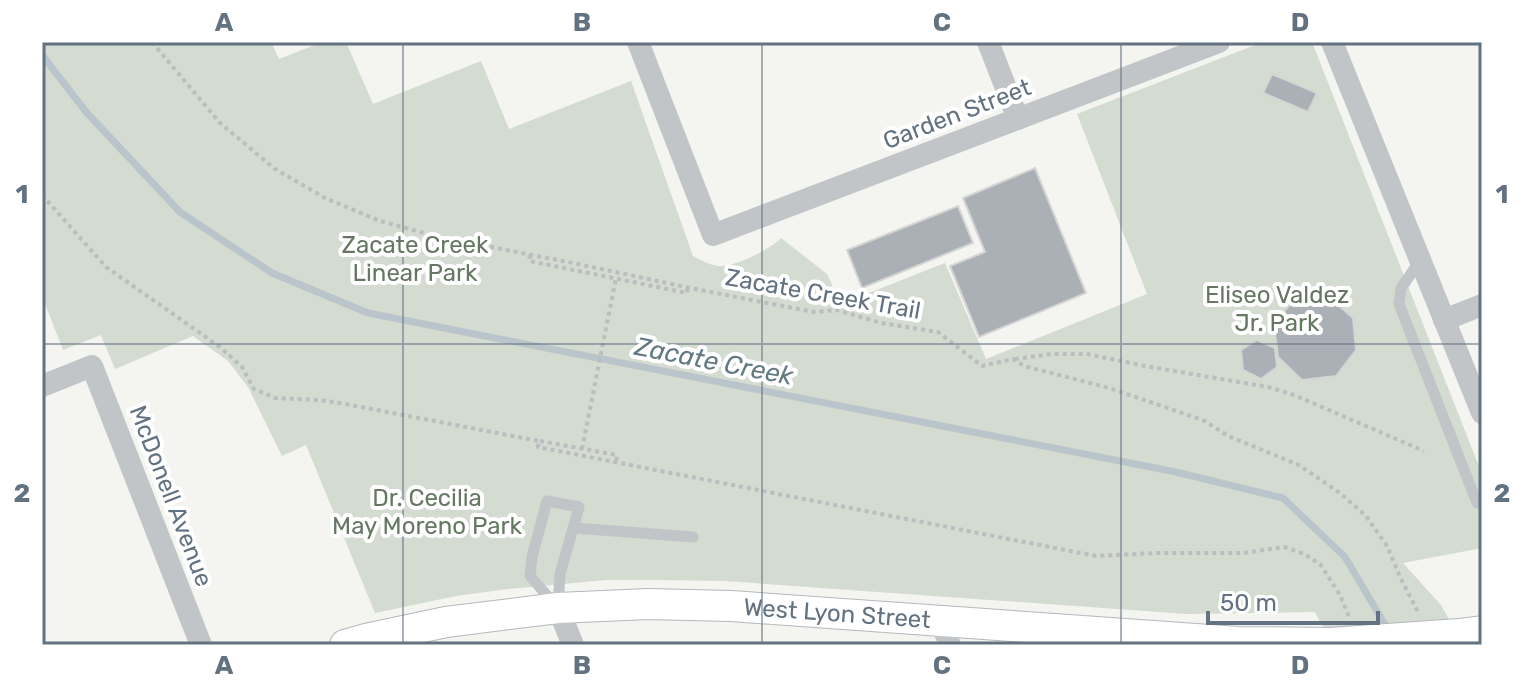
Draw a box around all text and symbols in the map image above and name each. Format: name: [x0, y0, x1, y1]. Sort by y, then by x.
text: A: [215, 7, 234, 38]
text: B: [573, 7, 591, 38]
text: C: [933, 7, 951, 38]
text: D: [1291, 7, 1309, 38]
street label: Garden Street: [879, 73, 1035, 155]
text: 1: [16, 179, 28, 210]
text: 1: [1496, 179, 1508, 210]
park label: Zacate Creek Linear Park: [342, 231, 489, 287]
street label: Zacate Creek Trail: [723, 263, 923, 325]
park label: Eliseo Valdez Jr. Park: [1205, 281, 1349, 337]
water label: Zacate Creek: [631, 331, 796, 392]
street label: McDonell Avenue: [124, 402, 218, 590]
text: 2: [14, 478, 30, 509]
text: 2: [1494, 478, 1510, 509]
park label: Dr. Cecilia May Moreno Park: [332, 484, 523, 540]
scale bar: [1208, 575, 1378, 625]
text: 50 m: [1220, 589, 1277, 617]
street label: West Lyon Street: [743, 593, 932, 634]
text: A: [215, 650, 234, 681]
text: B: [573, 650, 591, 681]
text: C: [933, 650, 951, 681]
text: D: [1291, 650, 1309, 681]

